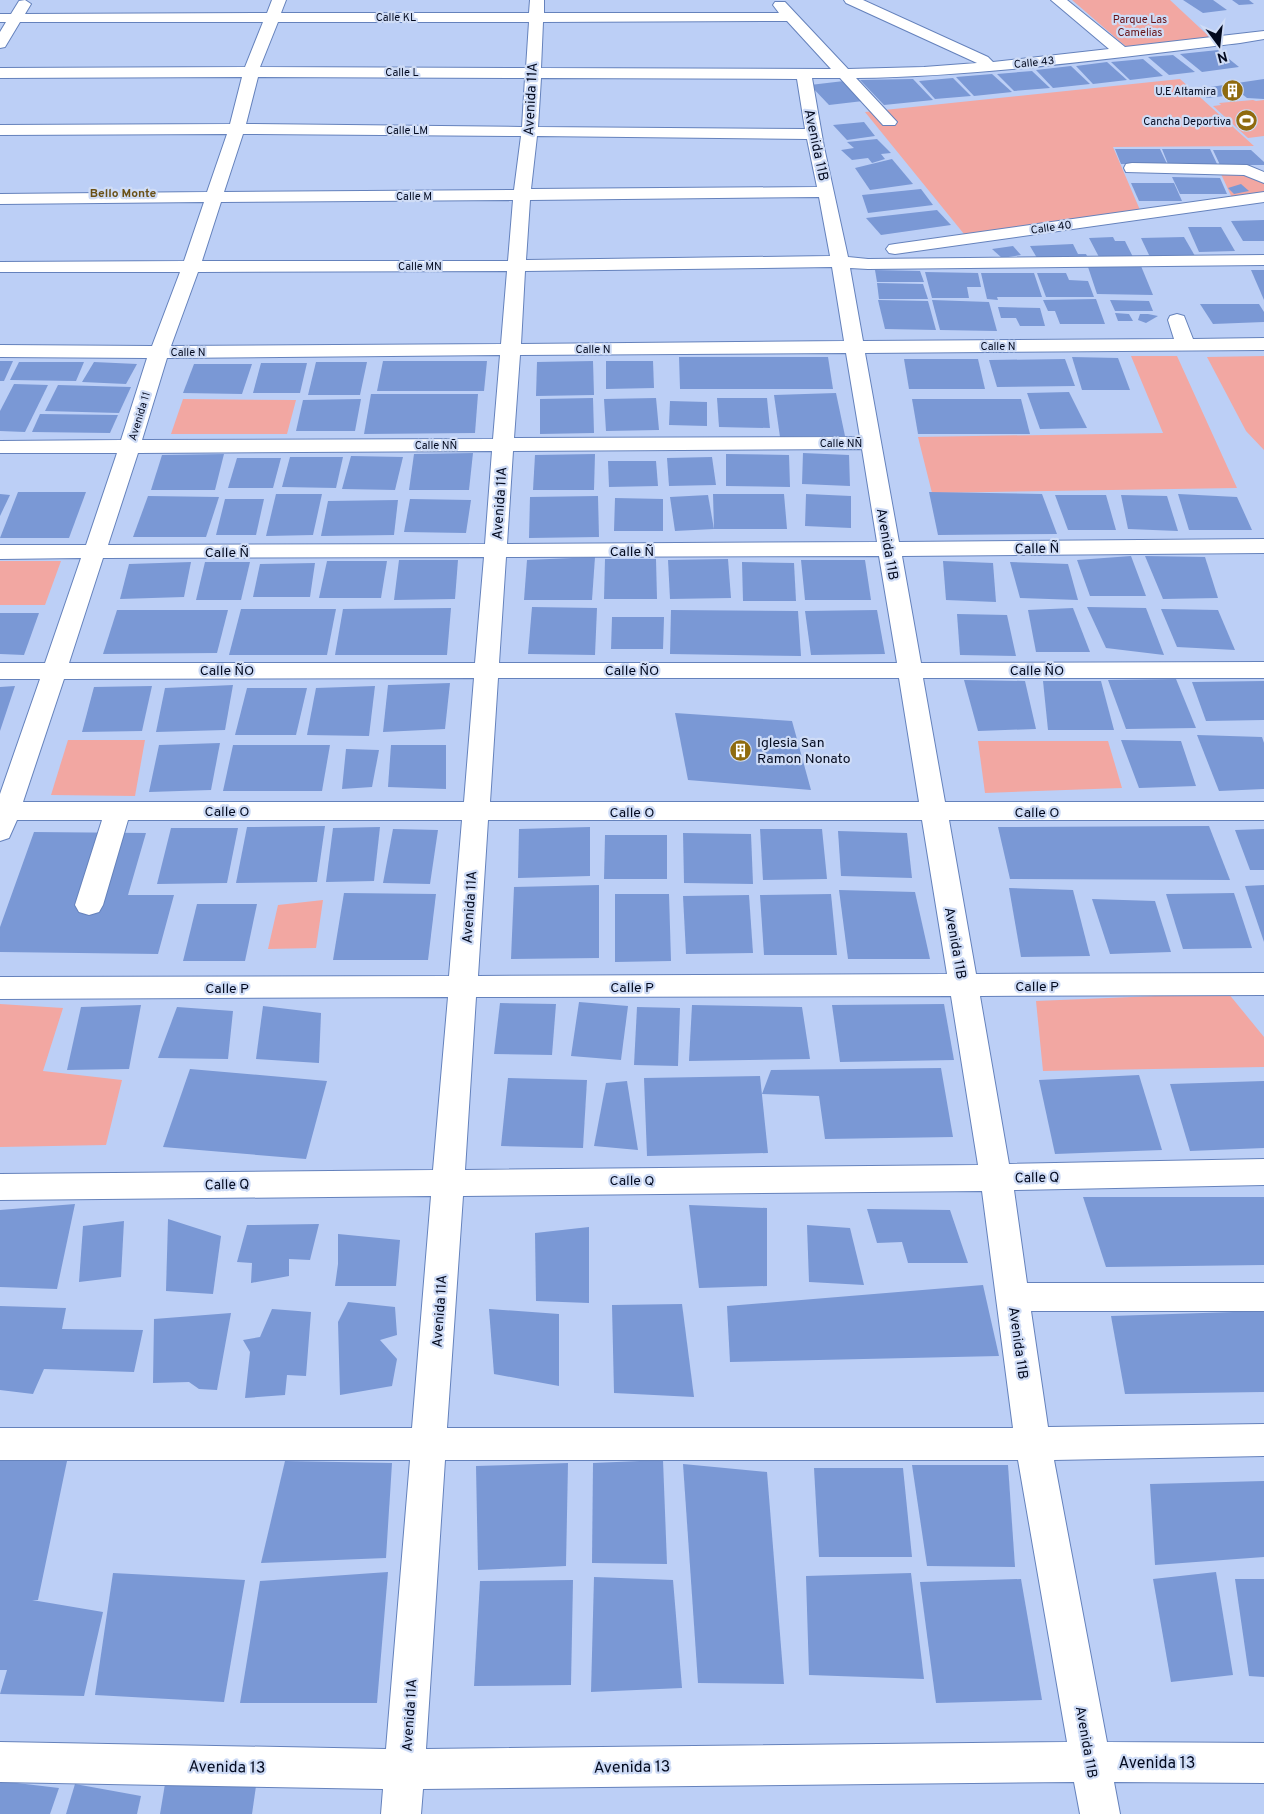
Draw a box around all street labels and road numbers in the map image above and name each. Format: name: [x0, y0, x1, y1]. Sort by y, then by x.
street label: Calle KL: [376, 11, 416, 25]
street label: Calle 43: [1013, 54, 1055, 72]
street label: Avenida 11A: [521, 62, 542, 136]
street label: Calle L: [385, 66, 419, 80]
street label: Avenida 11B: [800, 108, 831, 183]
street label: Calle LM: [386, 124, 428, 138]
street label: Calle M: [396, 190, 432, 204]
street label: Calle 40: [1030, 218, 1072, 238]
street label: Calle MN: [398, 260, 442, 274]
street label: Calle N: [981, 340, 1015, 354]
street label: Calle N: [576, 343, 610, 357]
street label: Calle N: [171, 346, 205, 360]
street label: Avenida 11: [126, 390, 154, 442]
street label: Calle NÑ: [820, 437, 862, 451]
street label: Calle NÑ: [415, 439, 457, 453]
street label: Avenida 11A: [489, 466, 512, 540]
street label: Avenida 11B: [872, 507, 901, 582]
street label: Calle Ñ: [1015, 541, 1059, 558]
street label: Calle Ñ: [610, 544, 654, 561]
street label: Calle Ñ: [205, 545, 249, 562]
street label: Calle ÑO: [200, 663, 254, 680]
street label: Calle ÑO: [605, 663, 659, 680]
street label: Calle ÑO: [1010, 663, 1064, 680]
street label: Calle O: [205, 804, 249, 821]
street label: Calle O: [610, 805, 654, 822]
street label: Calle O: [1015, 805, 1059, 822]
street label: Avenida 11A: [459, 870, 482, 944]
street label: Avenida 11B: [940, 906, 969, 981]
street label: Calle P: [1015, 979, 1059, 996]
street label: Calle P: [610, 980, 654, 997]
street label: Calle P: [205, 981, 249, 998]
street label: Calle Q: [1014, 1170, 1060, 1187]
street label: Calle Q: [610, 1173, 654, 1190]
street label: Calle Q: [204, 1177, 250, 1194]
street label: Avenida 11A: [429, 1274, 452, 1348]
street label: Avenida 11B: [1004, 1306, 1031, 1381]
street label: Avenida 11A: [399, 1678, 422, 1752]
street label: Avenida 11B: [1071, 1705, 1100, 1780]
street label: Avenida 13: [1119, 1754, 1195, 1774]
street label: Avenida 13: [188, 1757, 266, 1779]
street label: Avenida 13: [593, 1757, 671, 1779]

